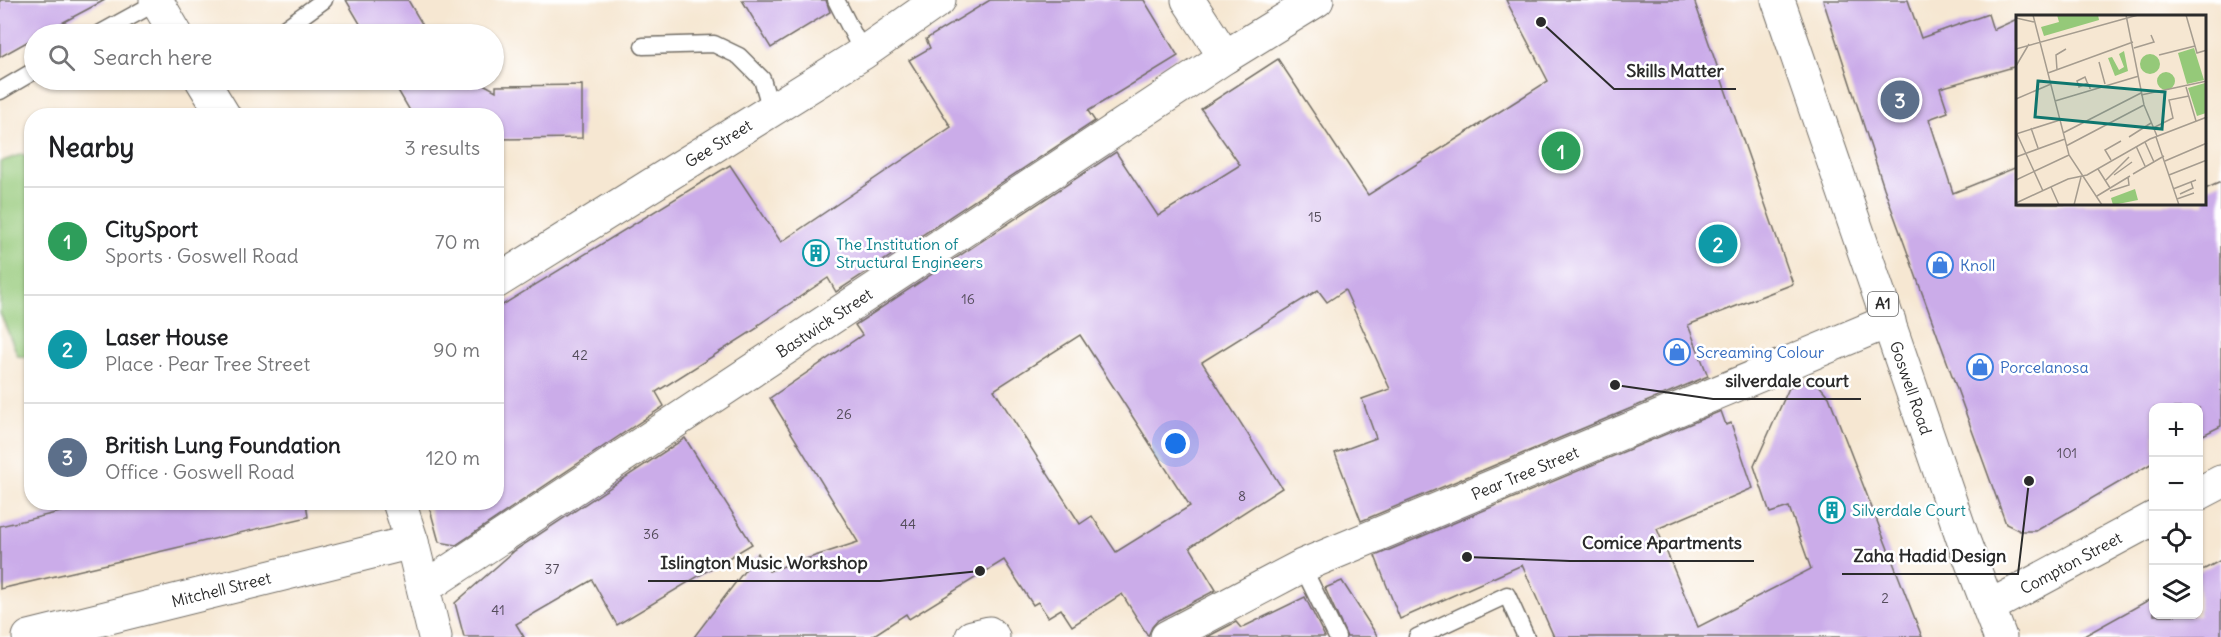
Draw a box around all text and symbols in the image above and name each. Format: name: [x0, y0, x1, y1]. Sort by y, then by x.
inset map: [2016, 15, 2206, 206]
search box: [24, 24, 504, 90]
icon: search: [45, 41, 78, 74]
text: Search here: [93, 43, 212, 71]
callout: Skills Matter: [1614, 53, 1736, 89]
text: Skills Matter: [1626, 59, 1724, 82]
pin: 3: [1880, 78, 1920, 122]
street label: Gee Street: [681, 115, 756, 172]
pin: 1: [1542, 128, 1580, 174]
text: Nearby: [48, 131, 134, 164]
text: 3 results: [404, 135, 480, 160]
house number: 15: [1308, 208, 1322, 226]
text: CitySport: [105, 215, 198, 243]
pin: 2: [1698, 222, 1738, 266]
text: 1: [64, 229, 71, 254]
text: 70 m: [435, 229, 480, 254]
place label: The Institution of Structural Engineers: [836, 234, 983, 272]
building icon: The Institution of Structural Engineers: [801, 238, 831, 268]
text: Sports · Goswell Road: [105, 243, 299, 268]
shop icon: Knoll: [1925, 250, 1955, 280]
place label: Knoll: [1960, 255, 1995, 275]
street label: Bastwick Street: [772, 283, 877, 362]
house number: 16: [961, 290, 975, 308]
road number: A1: [1868, 292, 1898, 316]
text: Laser House: [105, 323, 228, 351]
text: 2: [62, 337, 73, 362]
text: 90 m: [433, 337, 480, 362]
shop icon: Screaming Colour: [1662, 337, 1692, 367]
street label: Goswell Road: [1886, 338, 1936, 437]
place label: Screaming Colour: [1696, 342, 1825, 362]
house number: 42: [572, 346, 588, 364]
text: Place · Pear Tree Street: [105, 351, 310, 376]
shop icon: Porcelanosa: [1965, 352, 1995, 382]
place label: Porcelanosa: [2000, 357, 2089, 377]
callout: silverdale court: [1713, 363, 1861, 399]
text: silverdale court: [1725, 369, 1850, 392]
map controls: [2149, 403, 2203, 619]
button: +: [2149, 403, 2203, 457]
house number: 26: [836, 405, 852, 423]
your location: [1161, 429, 1190, 458]
text: British Lung Foundation: [105, 431, 341, 459]
street label: Pear Tree Street: [1468, 442, 1582, 504]
house number: 101: [2057, 444, 2077, 462]
text: 3: [62, 445, 73, 470]
text: 120 m: [426, 445, 480, 470]
button: −: [2149, 457, 2203, 511]
text: Office · Goswell Road: [105, 459, 295, 484]
house number: 8: [1238, 487, 1246, 505]
building icon: Silverdale Court: [1817, 495, 1847, 525]
place label: Silverdale Court: [1852, 500, 1967, 520]
button: locate: [2149, 511, 2203, 565]
house number: 44: [900, 515, 916, 533]
house number: 36: [643, 525, 659, 543]
callout: Comice Apartments: [1570, 525, 1754, 561]
street label: Compton Street: [2017, 527, 2126, 598]
text: Comice Apartments: [1582, 531, 1742, 554]
callout: Zaha Hadid Design: [1842, 538, 2018, 574]
text: Zaha Hadid Design: [1854, 544, 2007, 567]
callout: Islington Music Workshop: [648, 545, 880, 581]
text: Islington Music Workshop: [660, 551, 868, 574]
house number: 37: [545, 560, 560, 578]
button: layers: [2149, 565, 2203, 619]
street label: Mitchell Street: [169, 567, 274, 611]
house number: 2: [1881, 589, 1889, 607]
house number: 41: [491, 601, 505, 619]

